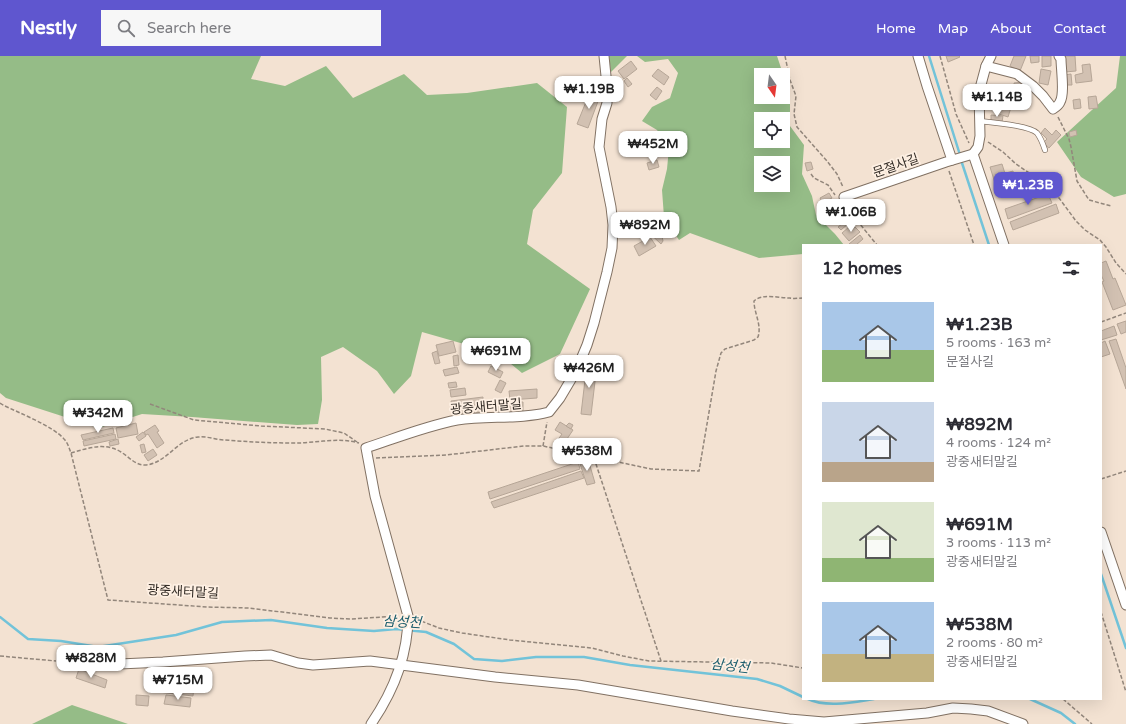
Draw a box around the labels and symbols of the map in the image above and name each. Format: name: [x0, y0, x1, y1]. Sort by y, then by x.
north arrow: [754, 68, 790, 104]
pin: ₩1.19B: [556, 76, 622, 110]
pin: ₩1.14B: [964, 84, 1030, 118]
pin: ₩452M: [625, 131, 681, 165]
street label: 문절사길: [871, 151, 921, 181]
pin: ₩1.23B: [995, 172, 1061, 206]
pin: ₩1.06B: [818, 199, 884, 233]
pin: ₩892M: [617, 212, 673, 246]
pin: ₩691M: [468, 338, 524, 372]
pin: ₩426M: [561, 355, 617, 389]
street label: 광중새터말길: [450, 396, 522, 418]
pin: ₩342M: [70, 400, 126, 434]
pin: ₩538M: [559, 438, 615, 472]
street label: 광중새터말길: [147, 582, 219, 602]
water label: 삼성천: [382, 613, 423, 632]
pin: ₩828M: [63, 645, 119, 679]
water label: 삼성천: [710, 656, 751, 677]
pin: ₩715M: [150, 667, 206, 701]

